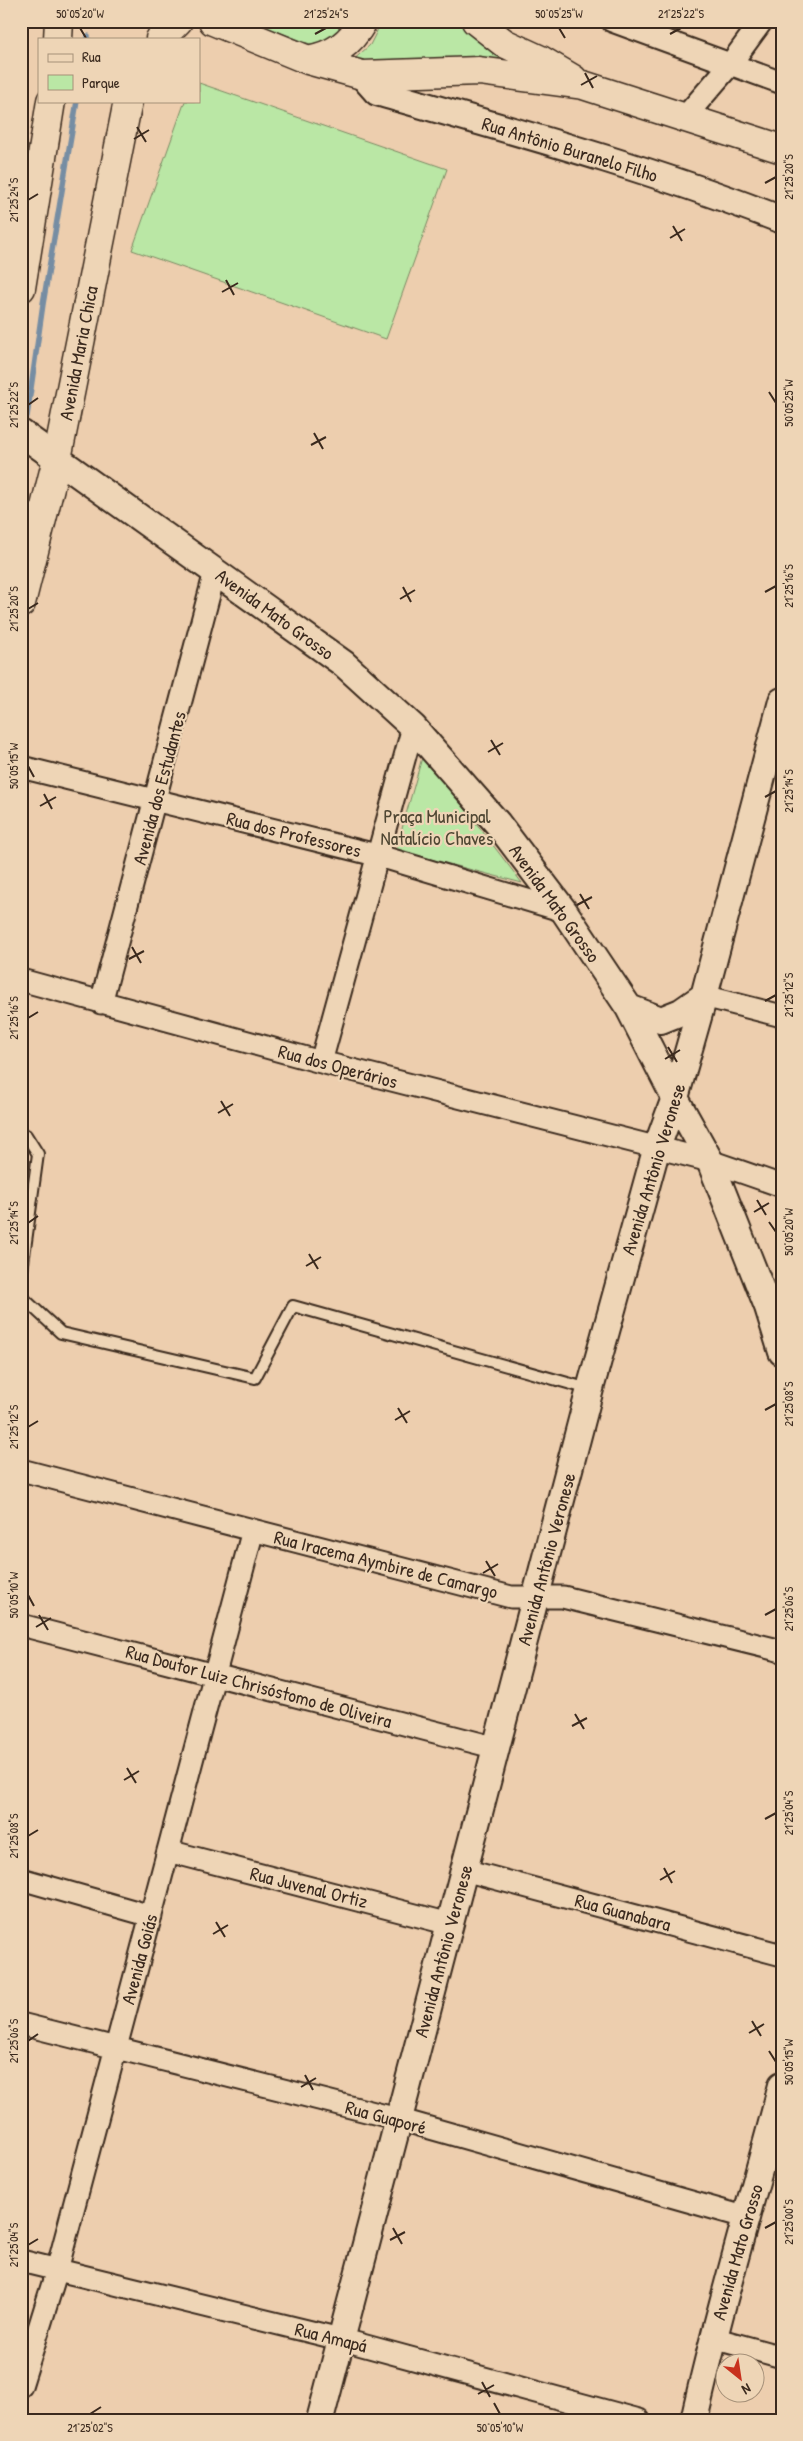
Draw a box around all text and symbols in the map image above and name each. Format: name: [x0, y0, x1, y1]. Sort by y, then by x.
text: 50°05'20"W: [56, 5, 104, 22]
text: 21°25'24"S: [304, 5, 349, 22]
text: 50°05'25"W: [535, 5, 583, 22]
text: 21°25'22"S: [658, 5, 704, 22]
legend: [38, 38, 200, 102]
text: Rua: [82, 46, 101, 67]
text: Parque: [82, 72, 120, 93]
street label: Rua Antônio Buranelo Filho: [479, 110, 661, 188]
text: 21°25'20"S: [780, 154, 797, 200]
text: 21°25'24"S: [5, 177, 22, 222]
street label: Avenida Maria Chica: [52, 283, 104, 422]
text: 50°05'25"W: [780, 379, 797, 427]
text: 21°25'22"S: [5, 382, 22, 428]
street label: Avenida Mato Grosso: [211, 562, 340, 666]
text: 21°25'16"S: [780, 564, 797, 608]
text: 21°25'20"S: [5, 586, 22, 632]
street label: Avenida dos Estudantes: [126, 708, 192, 868]
text: 50°05'15"W: [5, 742, 22, 789]
text: 21°25'14"S: [780, 769, 797, 813]
park label: Praça Municipal Natalício Chaves: [381, 803, 493, 851]
street label: Rua dos Professores: [224, 805, 364, 863]
street label: Avenida Mato Grosso: [503, 839, 607, 968]
text: 21°25'12"S: [780, 972, 797, 1017]
text: 21°25'16"S: [5, 996, 22, 1040]
street label: Rua dos Operários: [276, 1038, 400, 1094]
street label: Avenida Antônio Veronese: [615, 1080, 692, 1258]
text: 21°25'14"S: [5, 1201, 22, 1245]
text: 50°05'20"W: [780, 1208, 797, 1256]
text: 21°25'08"S: [780, 1381, 797, 1427]
text: 21°25'12"S: [5, 1404, 22, 1449]
street label: Avenida Antônio Veronese: [510, 1469, 582, 1648]
street label: Rua Iracema Aymbire de Camargo: [272, 1524, 501, 1604]
text: 50°05'10"W: [5, 1571, 22, 1618]
text: 21°25'06"S: [780, 1586, 797, 1631]
street label: Rua Doutor Luiz Chrisóstomo de Oliveira: [123, 1638, 395, 1734]
text: 21°25'04"S: [780, 1790, 797, 1835]
text: 21°25'08"S: [5, 1813, 22, 1859]
street label: Rua Juvenal Ortiz: [248, 1860, 370, 1914]
street label: Avenida Antônio Veronese: [407, 1861, 479, 2040]
street label: Rua Guanabara: [572, 1887, 674, 1937]
street label: Avenida Goiás: [114, 1911, 164, 2007]
text: 21°25'06"S: [5, 2018, 22, 2063]
text: 50°05'15"W: [780, 2038, 797, 2085]
street label: Rua Guaporé: [343, 2094, 430, 2140]
street label: Avenida Mato Grosso: [705, 2181, 769, 2323]
text: 21°25'00"S: [780, 2199, 797, 2245]
text: 21°25'04"S: [5, 2222, 22, 2267]
street label: Rua Amapá: [292, 2316, 370, 2359]
north arrow: [716, 2354, 766, 2404]
text: N: [738, 2380, 755, 2400]
text: 21°25'02"S: [67, 2419, 113, 2436]
text: 50°05'10"W: [477, 2419, 524, 2436]

